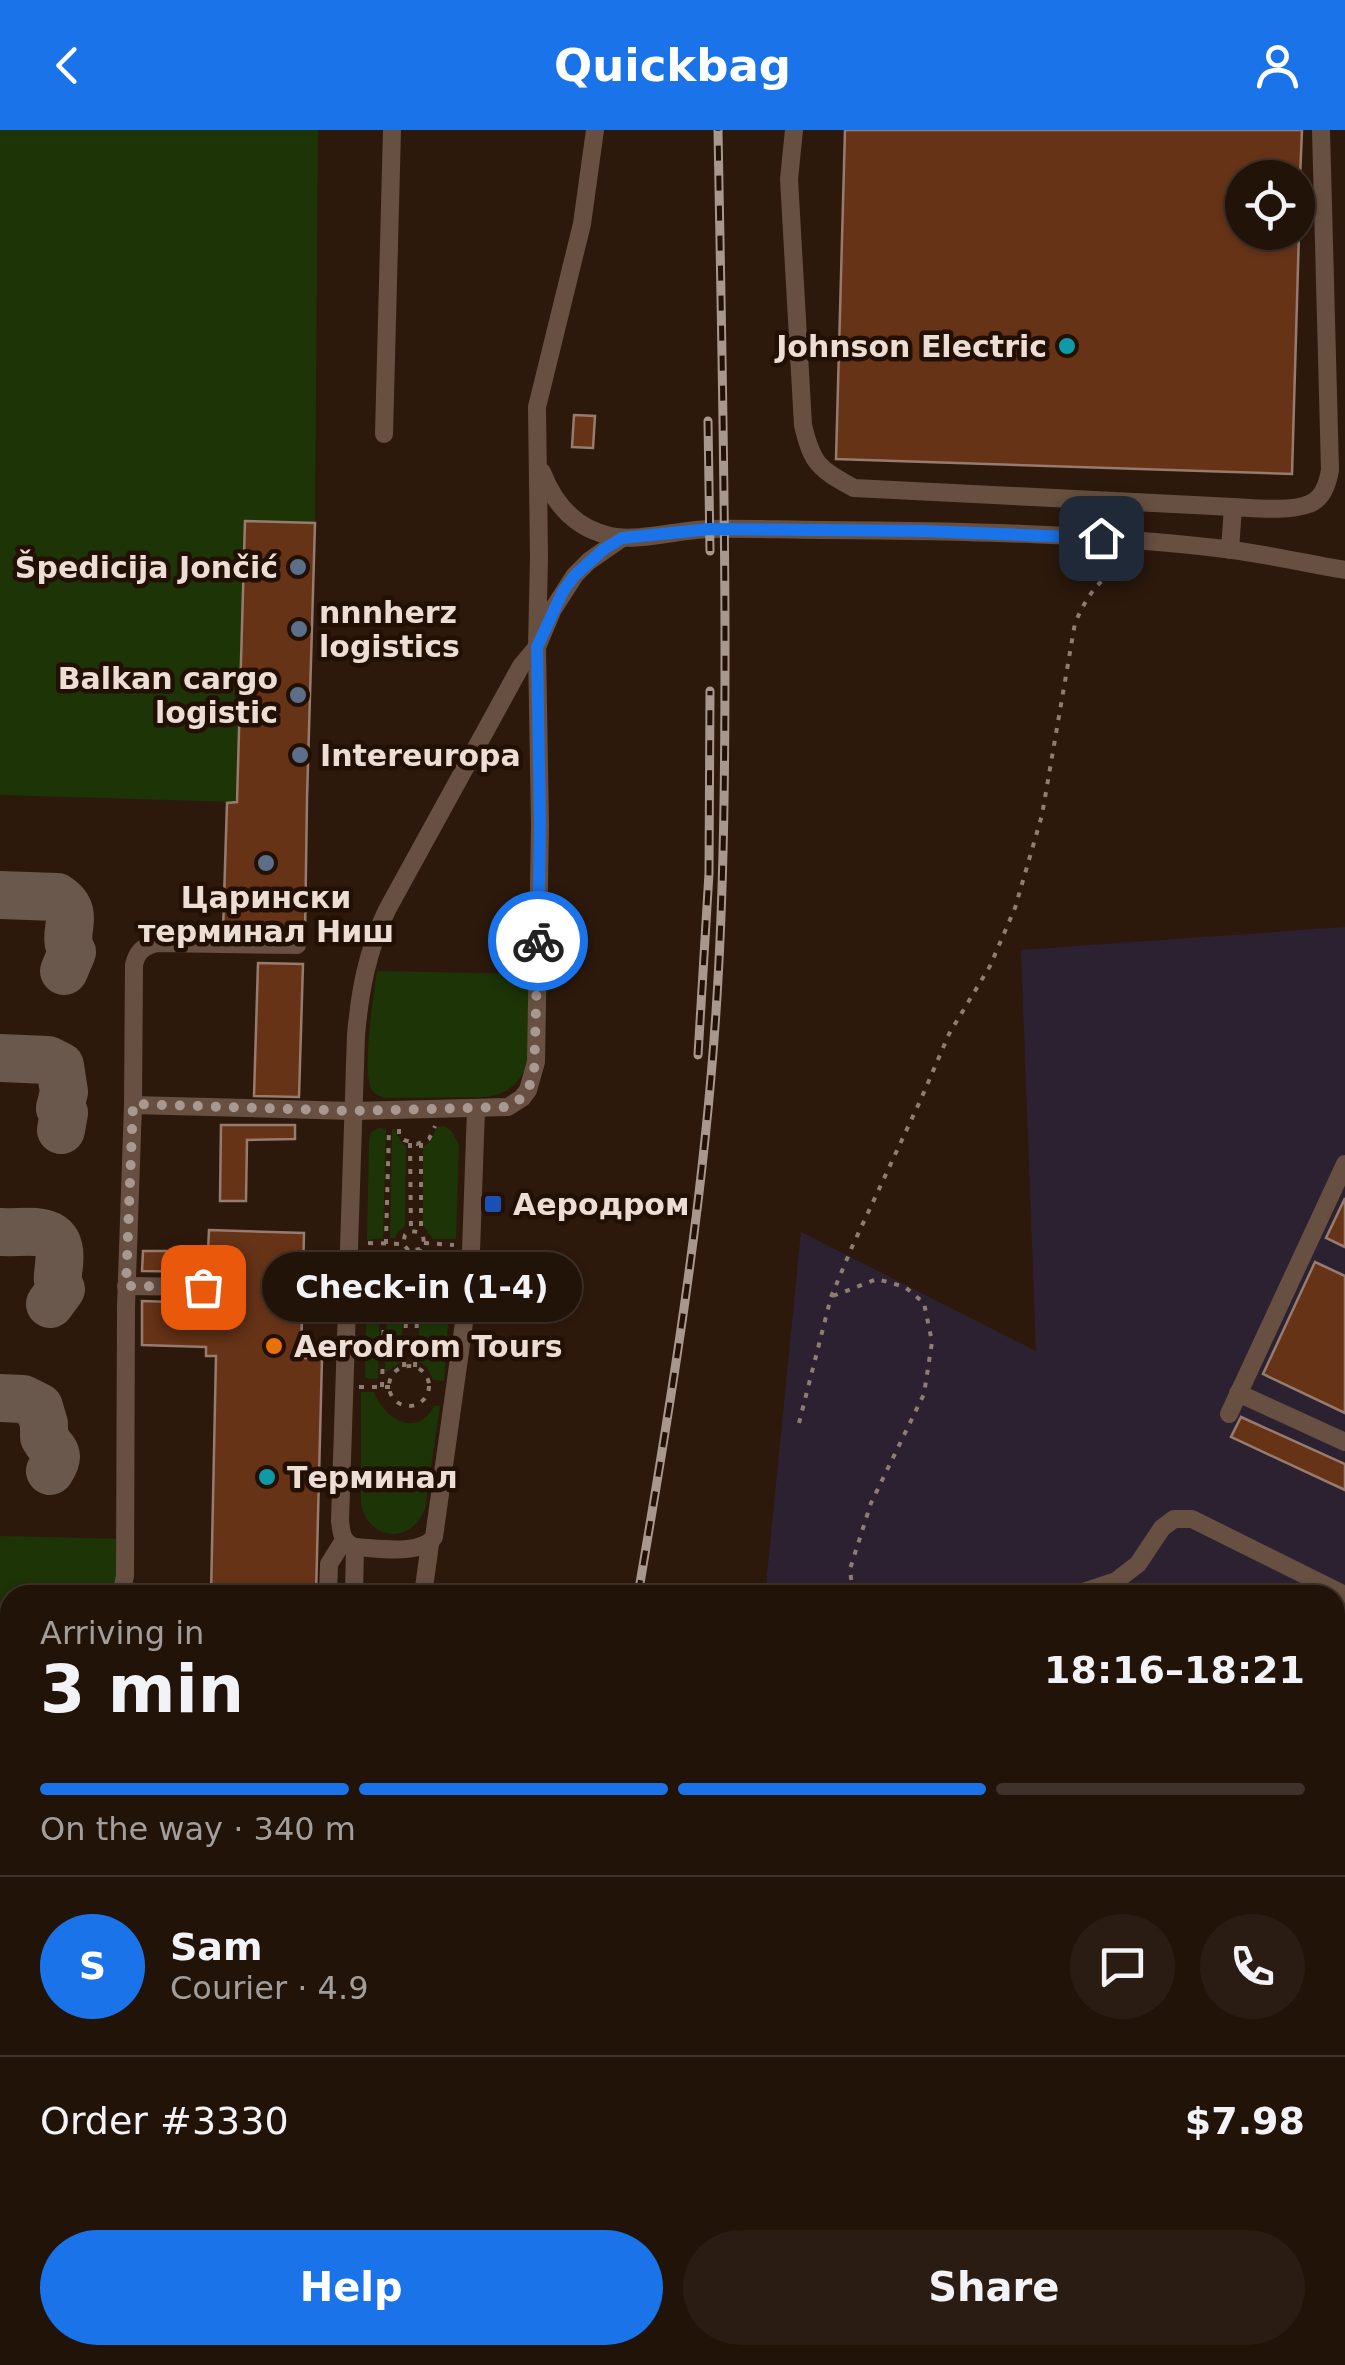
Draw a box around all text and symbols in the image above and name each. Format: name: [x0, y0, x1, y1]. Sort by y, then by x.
icon: back: [40, 38, 95, 93]
icon: person: [1250, 38, 1305, 93]
text: Quickbag: [554, 39, 791, 92]
map controls: [1225, 160, 1315, 250]
button: locate: [1225, 160, 1315, 250]
place label: Johnson Electric: [774, 329, 1047, 364]
marker: Johnson Electric: [1056, 335, 1078, 357]
pin: [1059, 496, 1144, 581]
icon: home: [1074, 511, 1129, 566]
place label: Špedicija Jončić: [15, 549, 278, 585]
marker: Špedicija Jončić: [287, 556, 309, 578]
place label: nnnherz logistics: [319, 595, 460, 664]
marker: nnnherz logistics: [288, 618, 310, 640]
place label: Balkan cargo logistic: [58, 661, 278, 730]
marker: Balkan cargo logistic: [287, 684, 309, 706]
place label: Intereuropa: [320, 738, 521, 773]
marker: Intereuropa: [289, 744, 311, 766]
marker: Царински терминал Ниш: [255, 852, 277, 874]
place label: Царински терминал Ниш: [138, 880, 394, 949]
courier: [488, 891, 588, 991]
icon: bike: [511, 914, 566, 969]
place label: Аеродром: [513, 1187, 689, 1222]
marker: Аеродром: [482, 1193, 504, 1215]
pin: [161, 1245, 246, 1330]
callout: Check-in (1-4): [263, 1252, 583, 1322]
icon: bag: [176, 1260, 231, 1315]
text: Check-in (1-4): [295, 1268, 549, 1306]
place label: Aerodrom Tours: [294, 1329, 563, 1364]
marker: Aerodrom Tours: [263, 1335, 285, 1357]
place label: Терминал: [287, 1460, 458, 1495]
marker: Терминал: [256, 1466, 278, 1488]
text: Arriving in: [40, 1614, 204, 1652]
text: 18:16–18:21: [1044, 1648, 1305, 1692]
text: 3 min: [40, 1652, 244, 1727]
text: On the way · 340 m: [40, 1810, 356, 1848]
button: chat: [1070, 1914, 1175, 2019]
button: phone: [1200, 1914, 1305, 2019]
text: Sam: [170, 1925, 263, 1969]
text: S: [79, 1944, 106, 1988]
text: Courier · 4.9: [170, 1969, 369, 2007]
text: Order #3330: [40, 2099, 289, 2143]
text: $7.98: [1185, 2099, 1305, 2143]
button: Help: [40, 2230, 663, 2345]
button: Share: [683, 2230, 1305, 2345]

